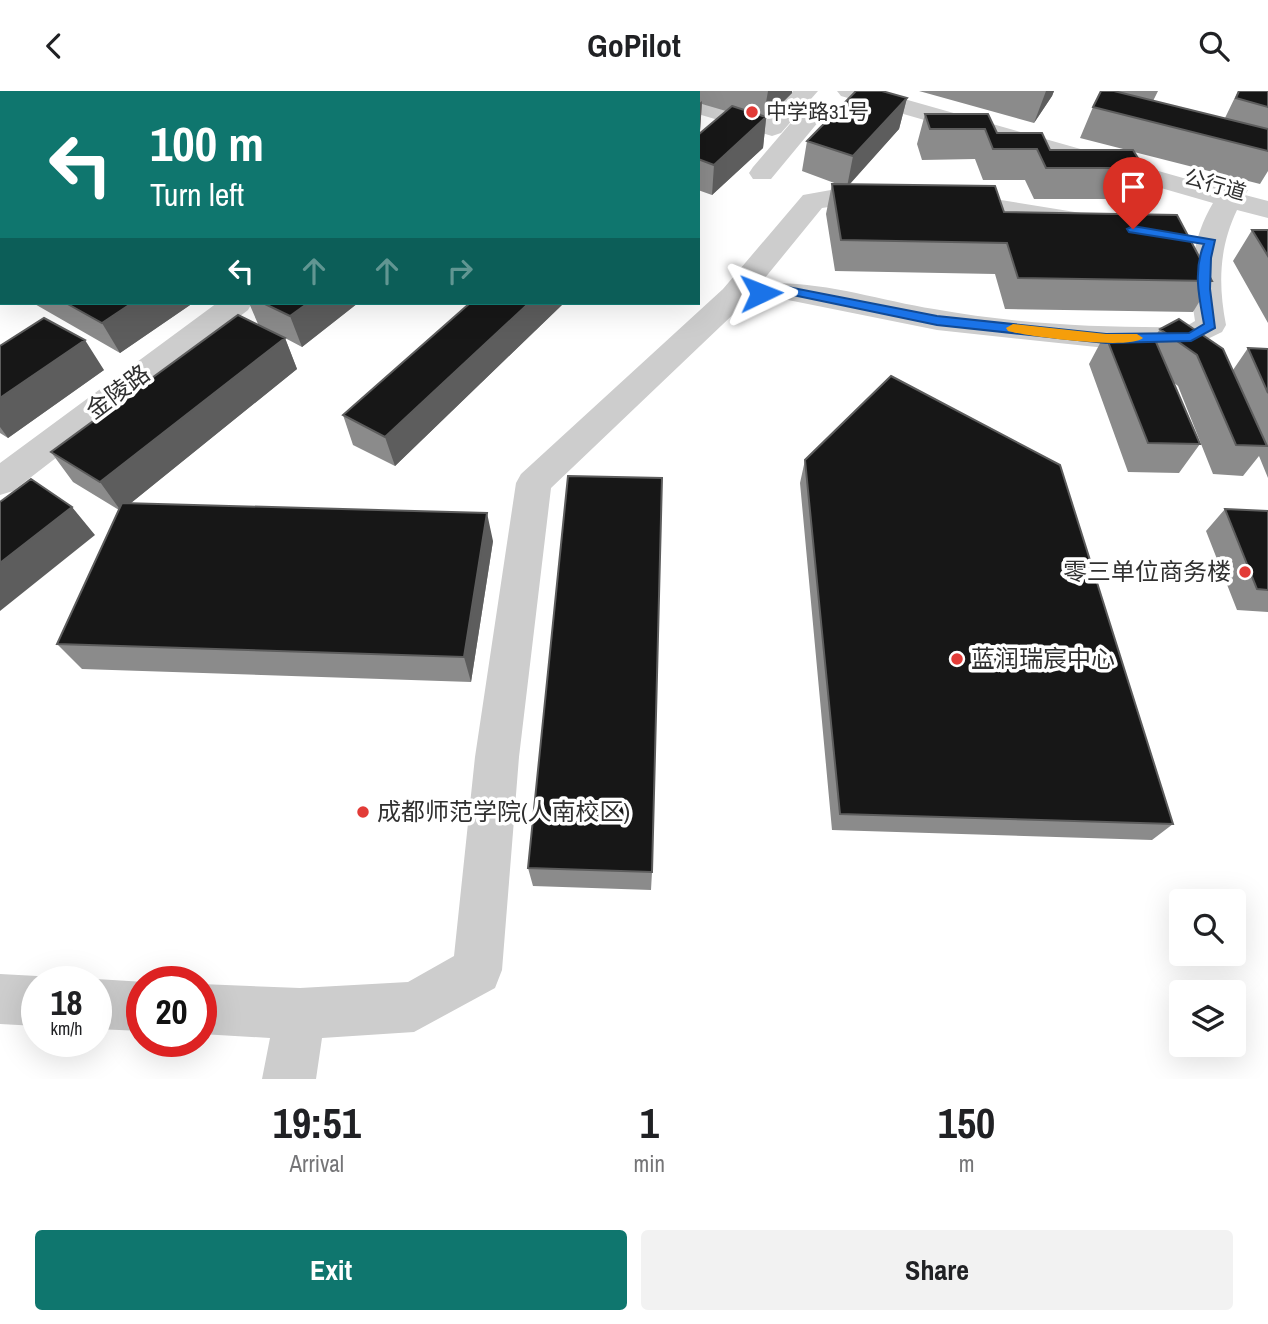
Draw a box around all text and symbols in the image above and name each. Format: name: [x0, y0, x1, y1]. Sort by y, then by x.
text: GoPilot: [587, 24, 681, 67]
icon: back: [35, 27, 73, 65]
icon: search: [1195, 27, 1233, 65]
place label: 中学路31号: [766, 97, 869, 126]
marker: 中学路31号: [744, 104, 760, 120]
text: 100 m: [150, 110, 264, 176]
icon: left: [35, 119, 126, 210]
pin: [1103, 157, 1163, 229]
street label: 公行道: [1181, 162, 1249, 207]
icon: arrive: [1114, 168, 1152, 206]
text: Turn left: [150, 173, 244, 216]
icon: left: [222, 252, 260, 290]
icon: ahead: [295, 252, 333, 290]
icon: ahead: [368, 252, 406, 290]
icon: right: [441, 252, 479, 290]
position arrow: [724, 256, 798, 330]
street label: 金陵路: [79, 357, 156, 426]
place label: 零三单位商务楼: [1063, 555, 1231, 587]
marker: 零三单位商务楼: [1237, 564, 1253, 580]
place label: 蓝润瑞宸中心: [971, 642, 1115, 674]
marker: 蓝润瑞宸中心: [949, 651, 965, 667]
place label: 成都师范学院(人南校区): [377, 795, 630, 827]
marker: 成都师范学院(人南校区): [355, 804, 371, 820]
map controls: [1169, 889, 1246, 1057]
button: search: [1169, 889, 1246, 966]
speed limit sign: 20: [126, 966, 217, 1057]
text: 18: [51, 979, 82, 1026]
button: layers: [1169, 980, 1246, 1057]
text: km/h: [51, 1016, 83, 1041]
text: 19:51: [273, 1095, 361, 1151]
text: 1: [640, 1095, 659, 1151]
text: 150: [938, 1095, 995, 1151]
text: Arrival: [290, 1148, 344, 1179]
text: min: [634, 1148, 665, 1179]
text: m: [959, 1148, 974, 1179]
button: Exit: [35, 1230, 627, 1310]
button: Share: [641, 1230, 1233, 1310]

